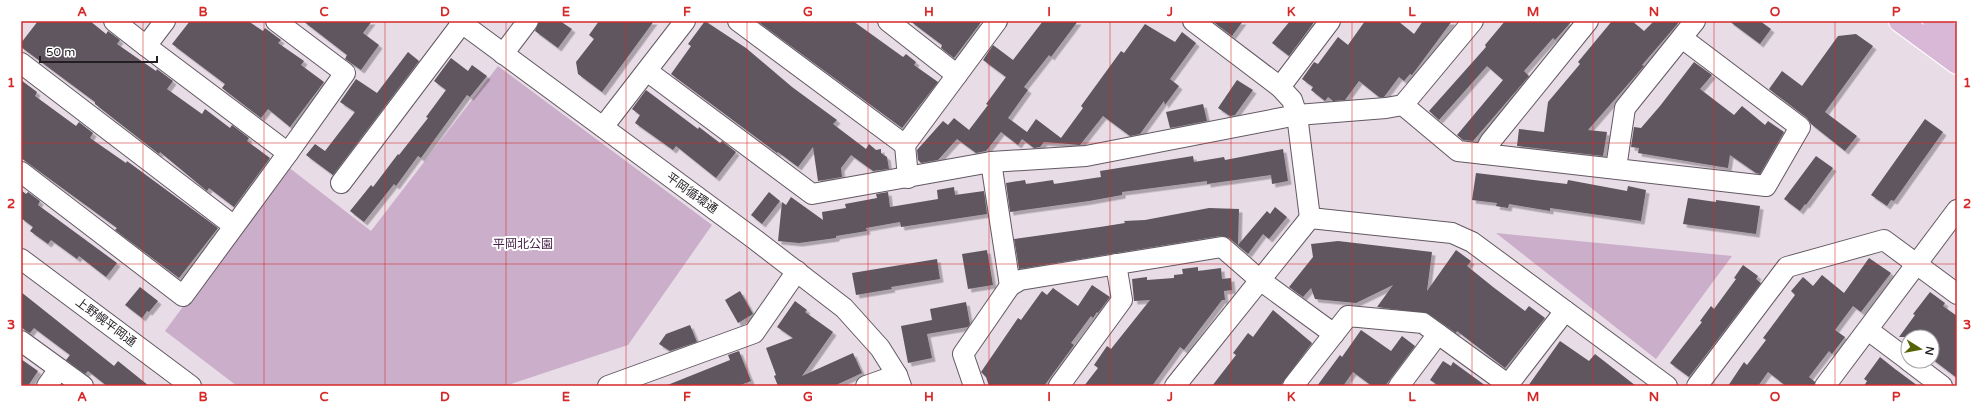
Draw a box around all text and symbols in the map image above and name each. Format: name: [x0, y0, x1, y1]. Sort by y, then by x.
text: A: [77, 4, 87, 20]
text: B: [198, 4, 208, 20]
text: C: [319, 4, 329, 20]
text: D: [440, 4, 450, 20]
text: E: [562, 4, 570, 20]
text: F: [683, 4, 691, 20]
text: G: [803, 4, 813, 20]
text: H: [924, 4, 934, 20]
text: I: [1047, 4, 1051, 20]
text: J: [1166, 4, 1173, 20]
text: K: [1287, 4, 1296, 20]
text: L: [1408, 4, 1416, 20]
text: M: [1527, 4, 1539, 20]
text: N: [1649, 4, 1659, 20]
text: O: [1770, 4, 1781, 20]
text: P: [1892, 4, 1901, 20]
scale bar: [40, 38, 157, 64]
text: 50 m: [46, 45, 75, 59]
text: 1: [7, 75, 15, 91]
text: 1: [1963, 75, 1971, 91]
street label: 平岡循環通: [664, 170, 720, 216]
text: 2: [7, 196, 15, 212]
text: 2: [1963, 196, 1971, 212]
park label: 平岡北公園: [493, 237, 553, 251]
street label: 上野幌平岡通: [73, 295, 139, 349]
text: 3: [7, 317, 15, 333]
text: 3: [1963, 317, 1971, 333]
north arrow: [1900, 329, 1940, 369]
text: N: [1922, 345, 1937, 356]
text: A: [77, 389, 87, 405]
text: B: [198, 389, 208, 405]
text: C: [319, 389, 329, 405]
text: D: [440, 389, 450, 405]
text: E: [562, 389, 570, 405]
text: F: [683, 389, 691, 405]
text: G: [803, 389, 813, 405]
text: H: [924, 389, 934, 405]
text: I: [1047, 389, 1051, 405]
text: J: [1166, 389, 1173, 405]
text: K: [1287, 389, 1296, 405]
text: L: [1408, 389, 1416, 405]
text: M: [1527, 389, 1539, 405]
text: N: [1649, 389, 1659, 405]
text: O: [1770, 389, 1781, 405]
text: P: [1892, 389, 1901, 405]

